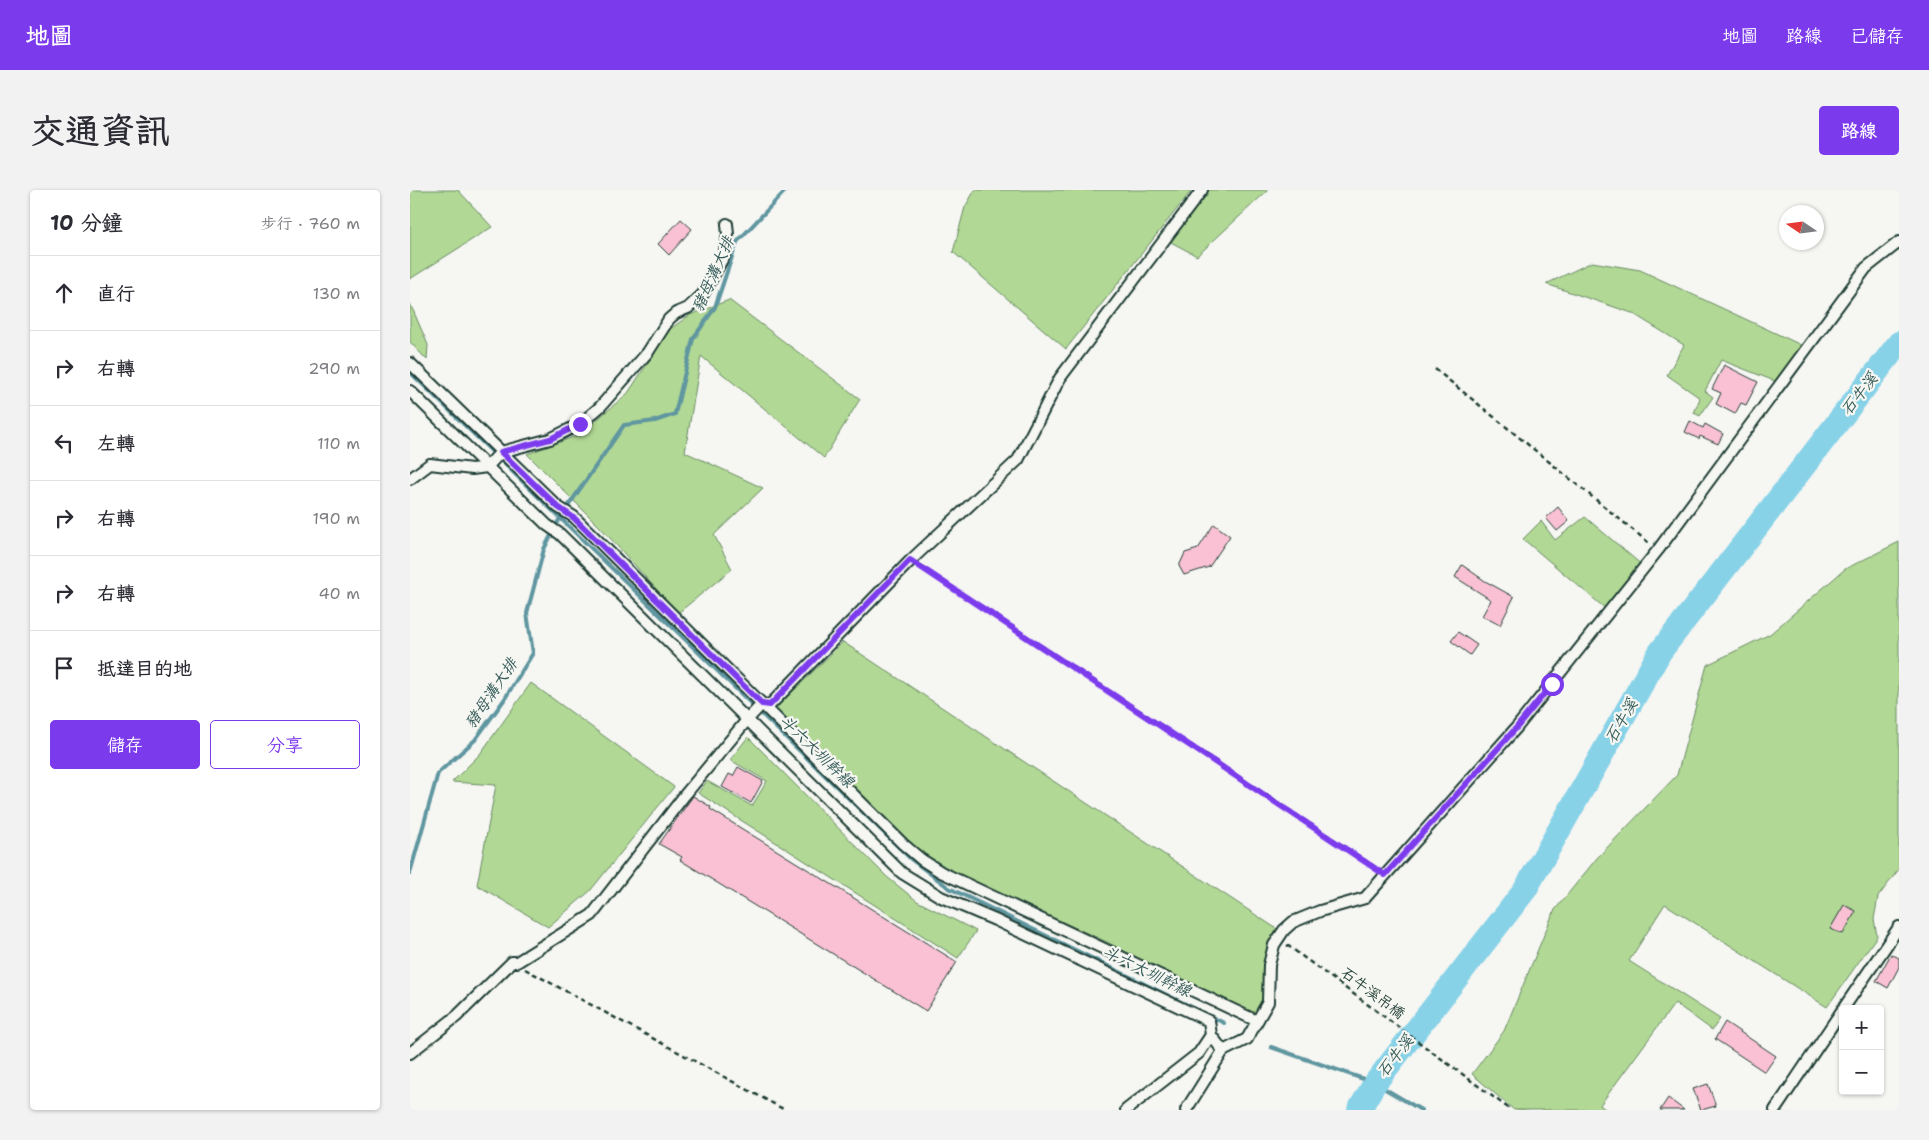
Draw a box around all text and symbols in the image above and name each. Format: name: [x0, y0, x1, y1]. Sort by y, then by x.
text: 地圖: [25, 20, 73, 52]
text: 地圖: [1722, 24, 1758, 48]
text: 路線: [1786, 24, 1822, 48]
text: 已儲存: [1850, 24, 1904, 48]
button: 路線: [1819, 106, 1899, 155]
text: 交通資訊: [30, 107, 170, 154]
north arrow: [1779, 205, 1824, 250]
text: 10 分鐘: [50, 209, 123, 237]
text: 步行 · 760 m: [261, 213, 360, 234]
water label: 豬母溝大排: [687, 231, 740, 315]
icon: ahead: [50, 279, 78, 307]
text: 直行: [97, 281, 135, 306]
text: 130 m: [313, 283, 360, 304]
icon: right: [50, 354, 78, 382]
text: 右轉: [97, 356, 135, 381]
text: 290 m: [308, 358, 360, 379]
water label: 石牛溪: [1836, 368, 1883, 419]
route end: [569, 413, 592, 436]
icon: left: [50, 429, 78, 457]
text: 左轉: [97, 431, 135, 456]
text: 110 m: [317, 433, 360, 454]
icon: right: [50, 504, 78, 532]
text: 右轉: [97, 506, 135, 531]
text: 190 m: [313, 508, 360, 529]
icon: right: [50, 579, 78, 607]
text: 右轉: [97, 581, 135, 606]
text: 40 m: [318, 583, 360, 604]
water label: 豬母溝大排: [460, 652, 523, 732]
icon: arrive: [50, 654, 78, 682]
text: 抵達目的地: [97, 656, 192, 681]
route start: [1541, 673, 1564, 696]
water label: 石牛溪: [1600, 694, 1643, 747]
water label: 斗六大圳幹線: [775, 710, 860, 793]
button: 儲存: [50, 720, 200, 769]
button: 分享: [210, 720, 360, 769]
water label: 斗六大圳幹線: [1099, 941, 1196, 1002]
street label: 石牛溪吊橋: [1337, 962, 1409, 1024]
map controls: [1839, 1005, 1884, 1095]
button: +: [1839, 1005, 1884, 1050]
water label: 石牛溪: [1372, 1030, 1419, 1081]
button: −: [1839, 1050, 1884, 1095]

